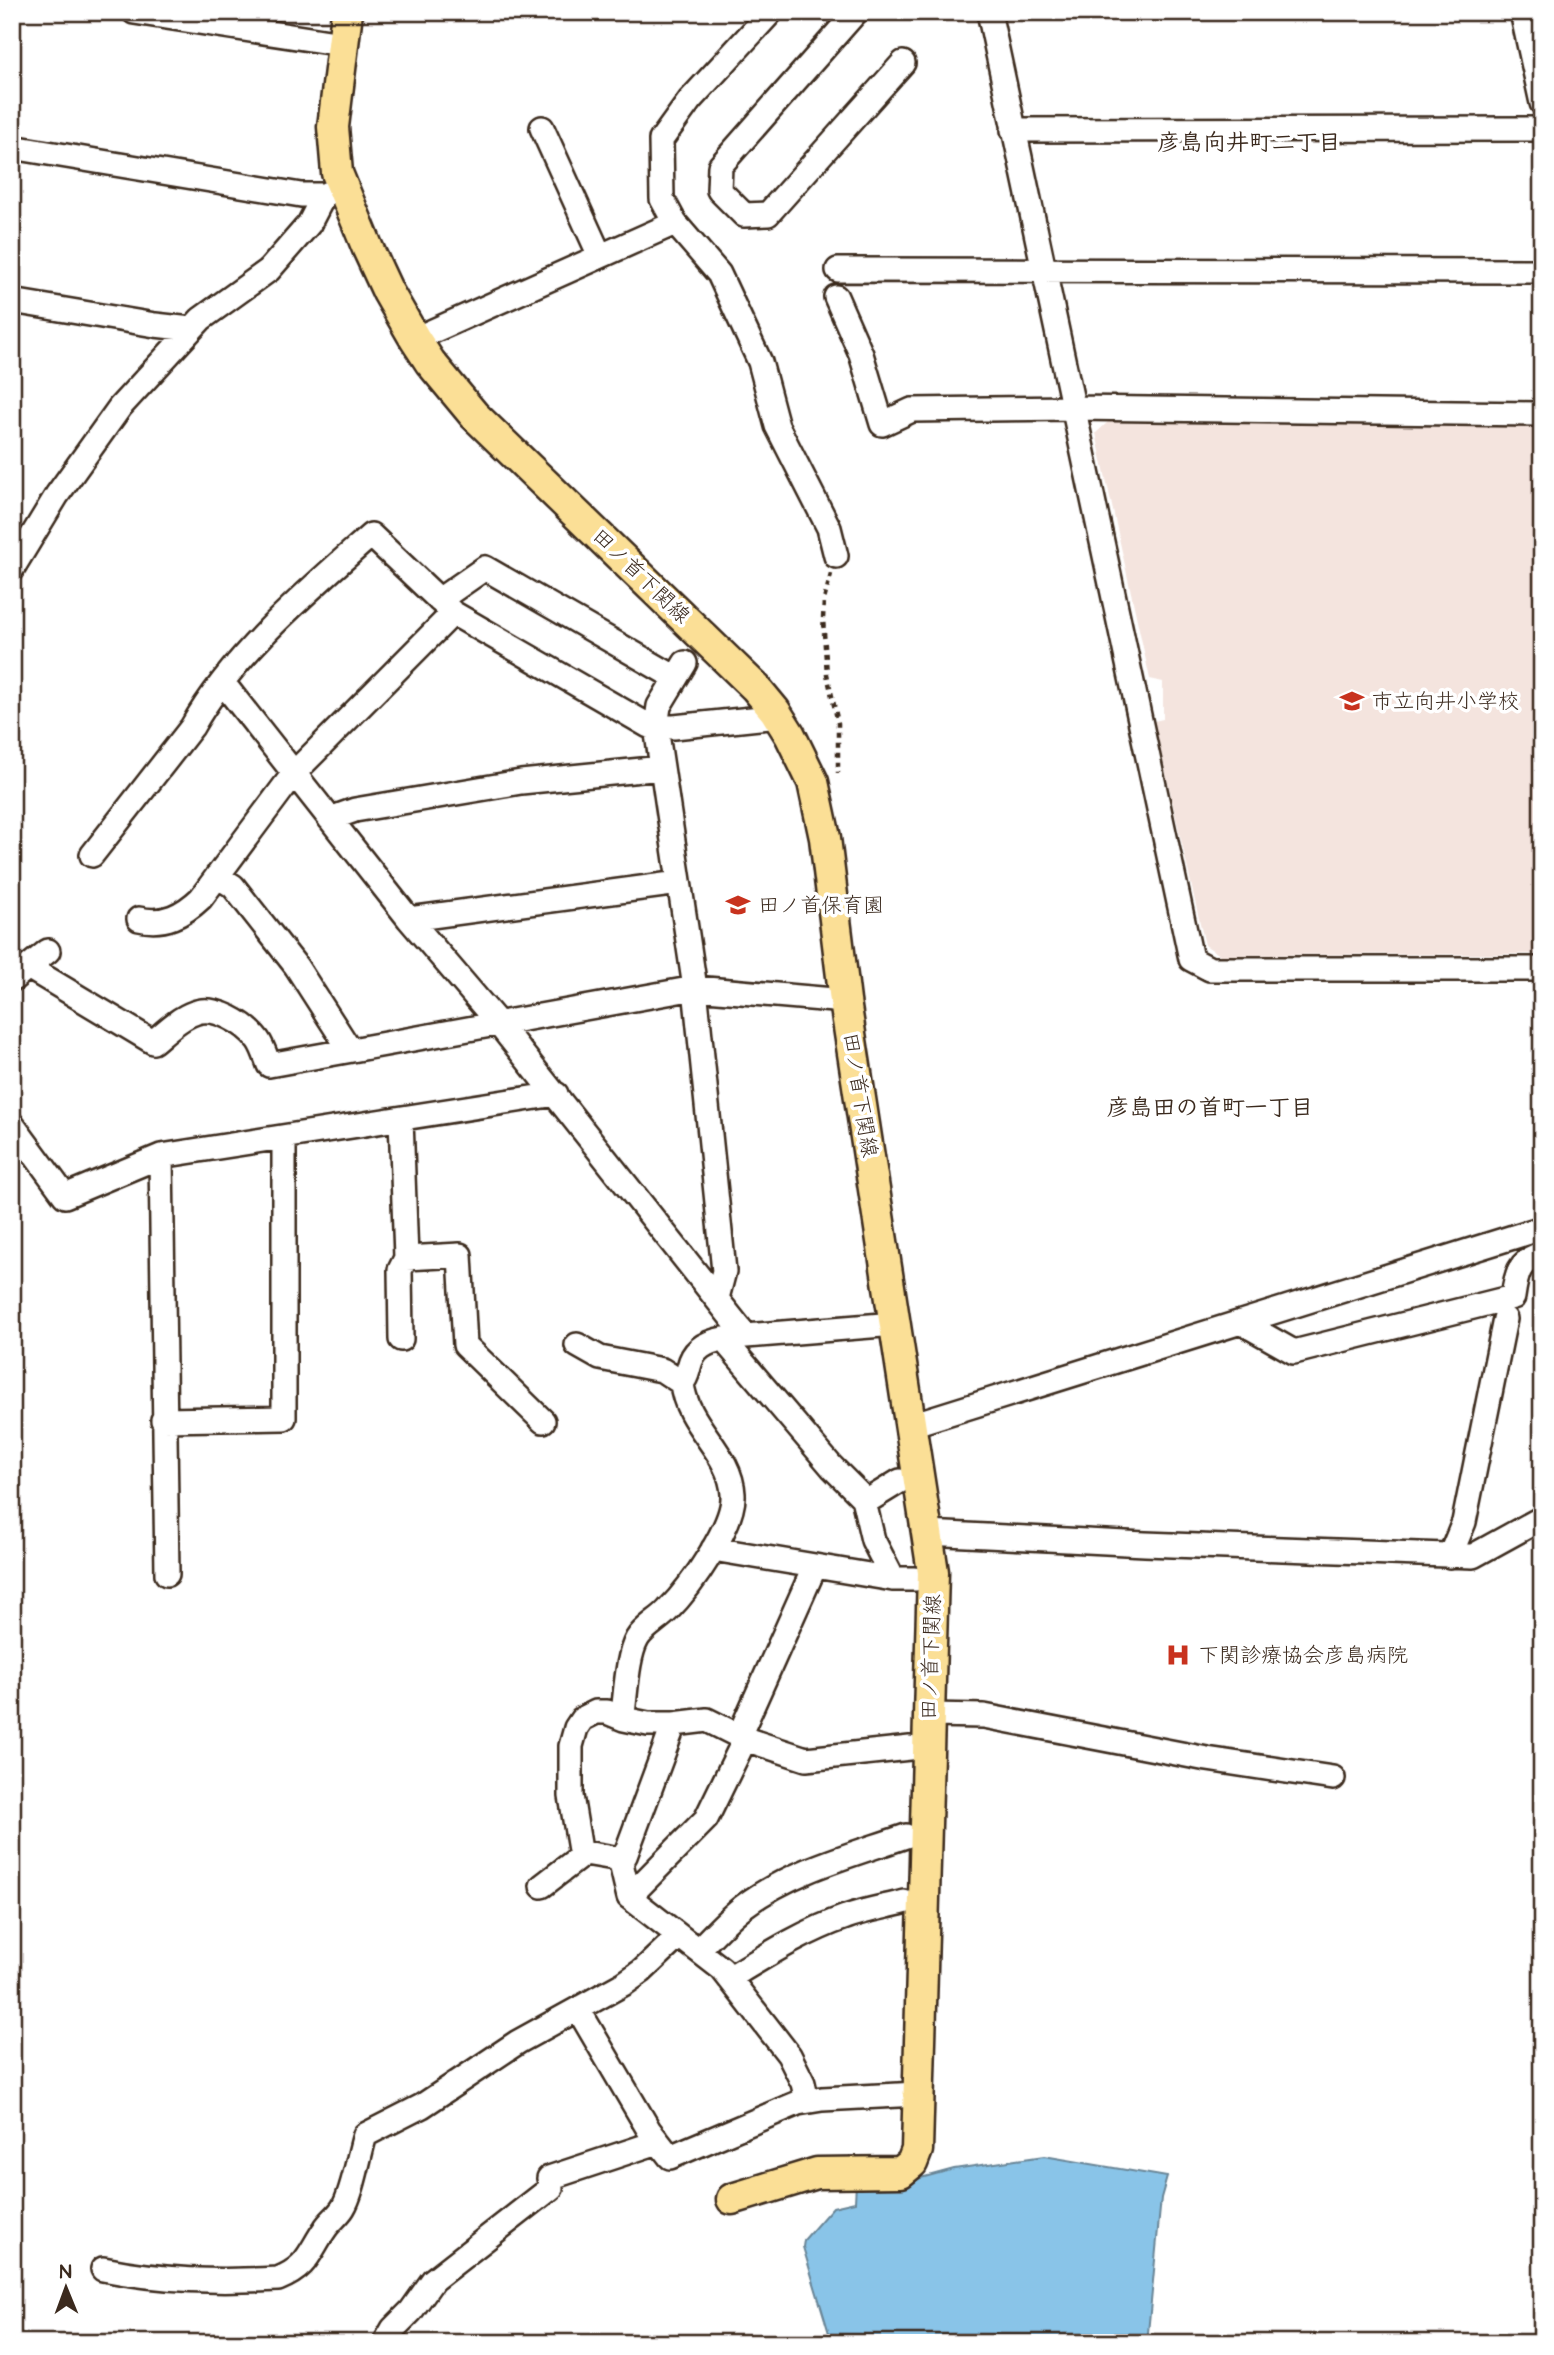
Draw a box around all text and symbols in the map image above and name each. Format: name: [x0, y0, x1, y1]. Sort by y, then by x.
district label: 彦島向井町二丁目: [1157, 127, 1341, 159]
street label: 田ノ首下関線: [586, 522, 696, 630]
school or university icon: 市立向井小学校: [1338, 687, 1366, 715]
place label: 市立向井小学校: [1372, 687, 1519, 716]
school or university icon: 田ノ首保育園: [724, 891, 752, 919]
place label: 田ノ首保育園: [758, 891, 884, 920]
street label: 田ノ首下関線: [836, 1031, 884, 1159]
district label: 彦島田の首町一丁目: [1107, 1092, 1314, 1124]
street label: 田ノ首下関線: [914, 1594, 948, 1720]
hospital icon: 下関診療協会彦島病院: [1164, 1641, 1192, 1669]
place label: 下関診療協会彦島病院: [1198, 1641, 1408, 1670]
north arrow: [32, 2254, 102, 2324]
text: N: [60, 2259, 72, 2286]

